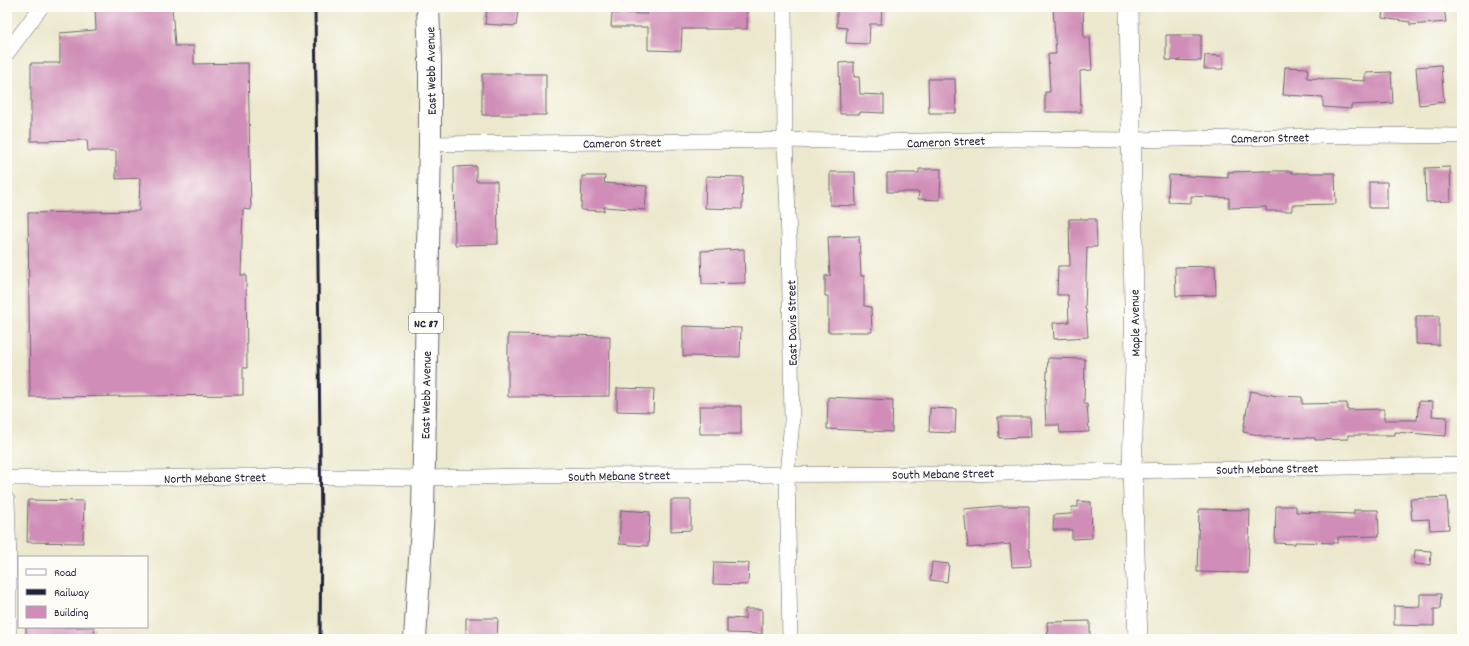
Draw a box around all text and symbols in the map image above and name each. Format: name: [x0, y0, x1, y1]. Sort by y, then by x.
street label: East Webb Avenue: [422, 26, 443, 115]
street label: Cameron Street: [1231, 129, 1310, 150]
street label: Cameron Street: [907, 133, 986, 154]
street label: Cameron Street: [583, 134, 662, 155]
street label: East Davis Street: [783, 280, 804, 366]
street label: Maple Avenue: [1126, 289, 1147, 357]
road number: NC 87: [409, 313, 443, 333]
street label: East Webb Avenue: [417, 350, 438, 439]
street label: South Mebane Street: [1216, 460, 1319, 481]
street label: South Mebane Street: [892, 465, 995, 486]
street label: South Mebane Street: [568, 467, 671, 488]
street label: North Mebane Street: [164, 469, 266, 490]
legend: [18, 556, 148, 628]
text: Road: [54, 565, 76, 582]
text: Railway: [54, 585, 90, 602]
text: Building: [54, 605, 89, 622]

